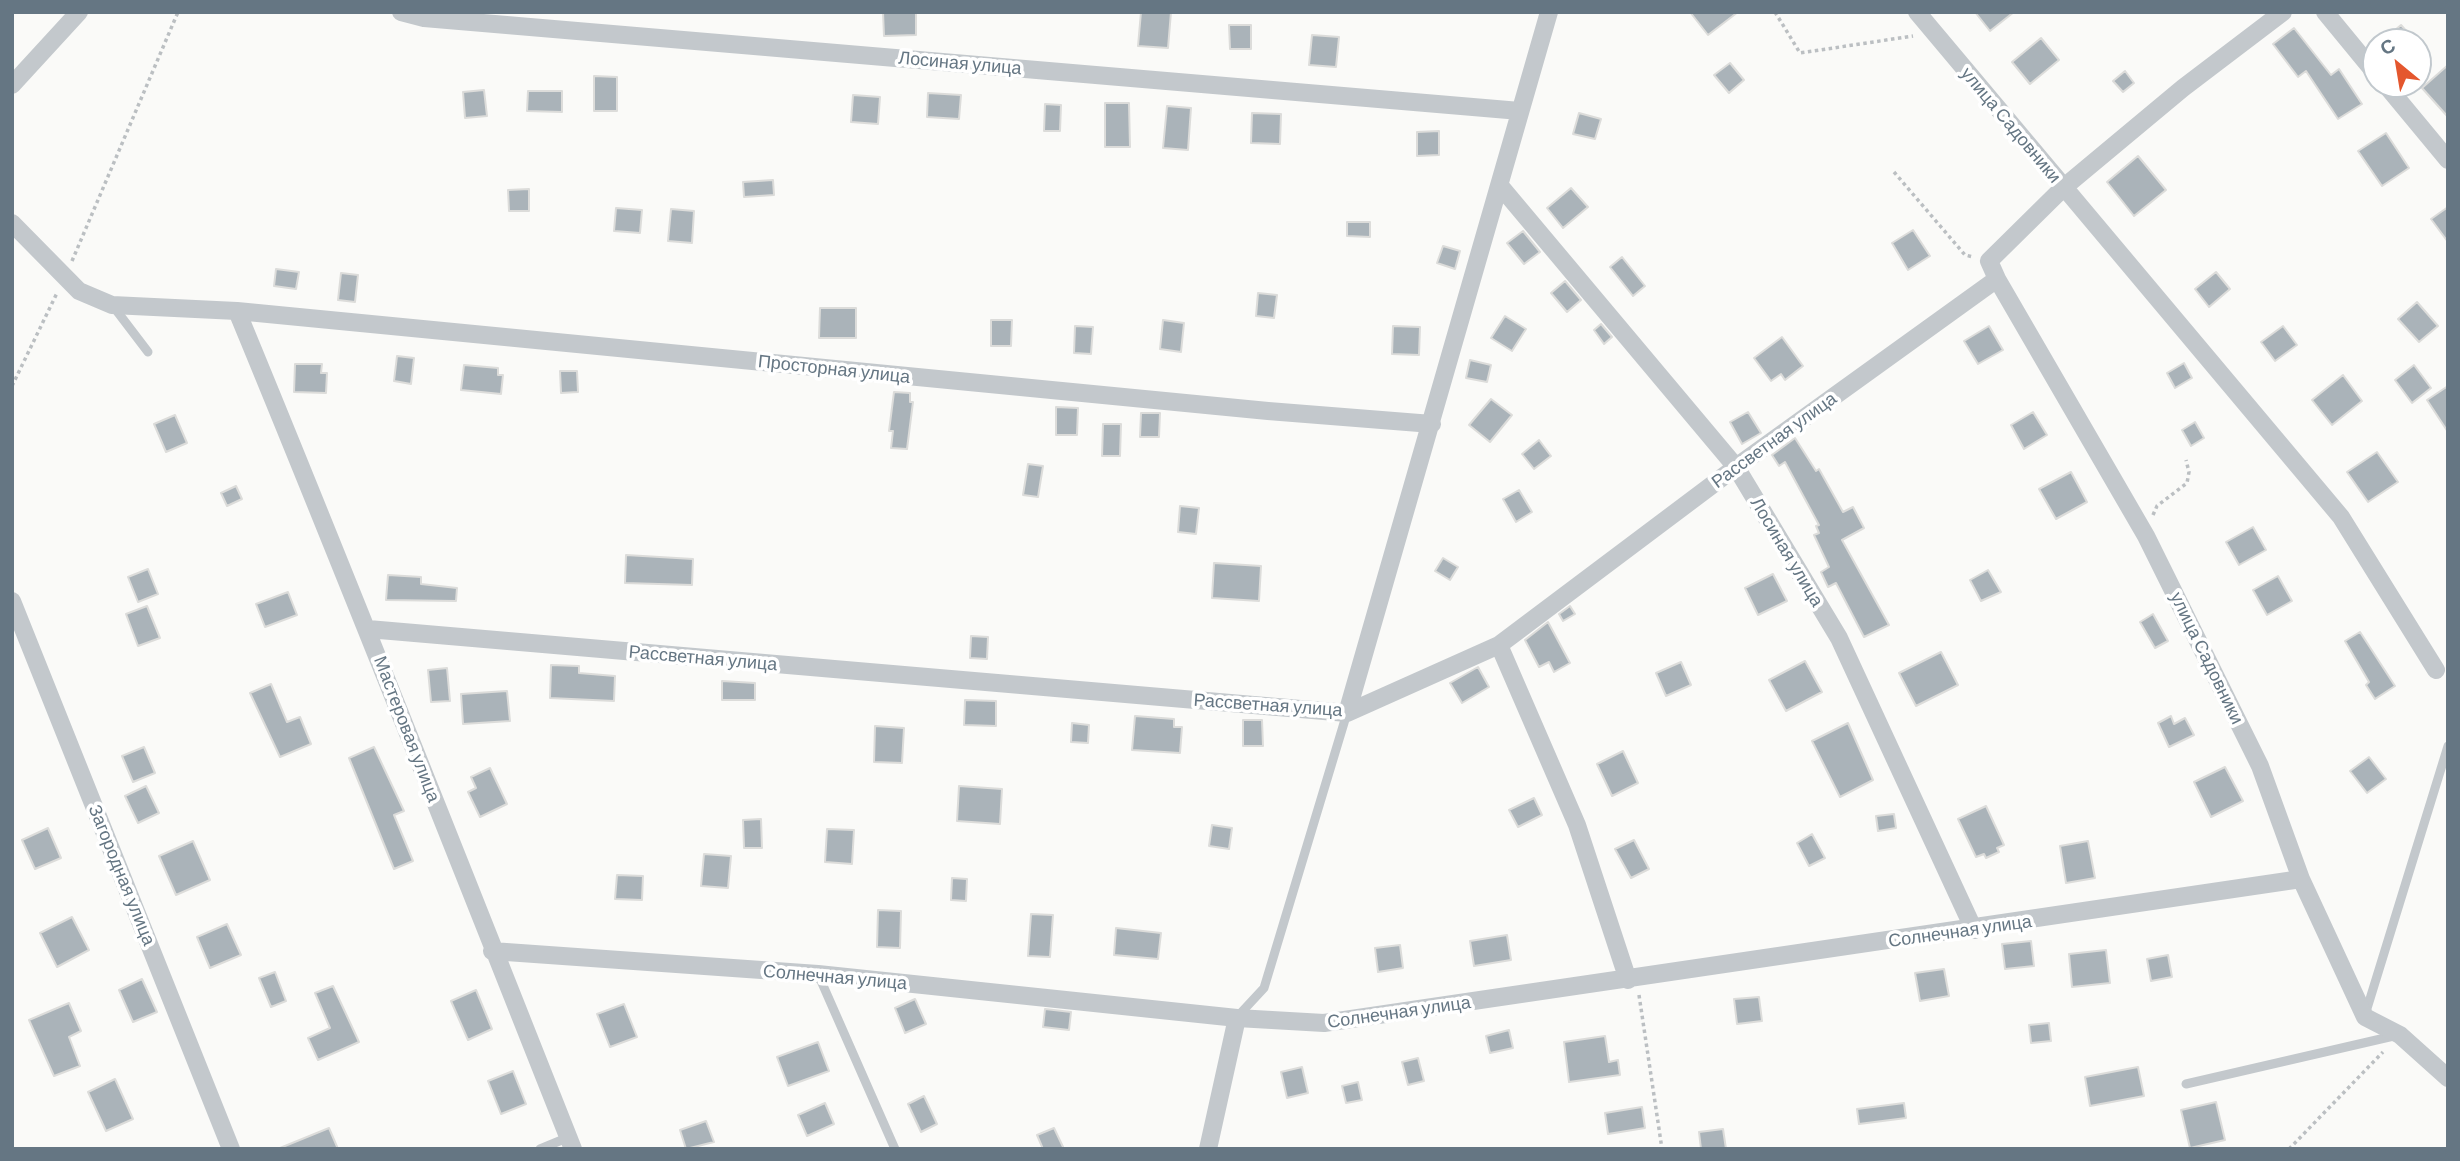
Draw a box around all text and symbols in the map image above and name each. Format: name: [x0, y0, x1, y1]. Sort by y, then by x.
north arrow: [2362, 28, 2432, 98]
text: С: [2376, 33, 2399, 60]
street label: Лосиная улица: [897, 47, 1023, 79]
street label: улица Садовники: [1956, 63, 2066, 187]
street label: Просторная улица: [757, 350, 911, 388]
street label: Рассветная улица: [1707, 387, 1841, 493]
street label: Лосиная улица: [1746, 493, 1828, 611]
street label: улица Садовники: [2166, 588, 2248, 728]
street label: Рассветная улица: [628, 641, 778, 675]
street label: Мастеровая улица: [369, 653, 445, 805]
street label: Рассветная улица: [1193, 689, 1343, 721]
street label: Загородная улица: [84, 801, 160, 949]
street label: Солнечная улица: [1887, 910, 2033, 952]
street label: Солнечная улица: [762, 960, 908, 994]
street label: Солнечная улица: [1326, 991, 1472, 1033]

